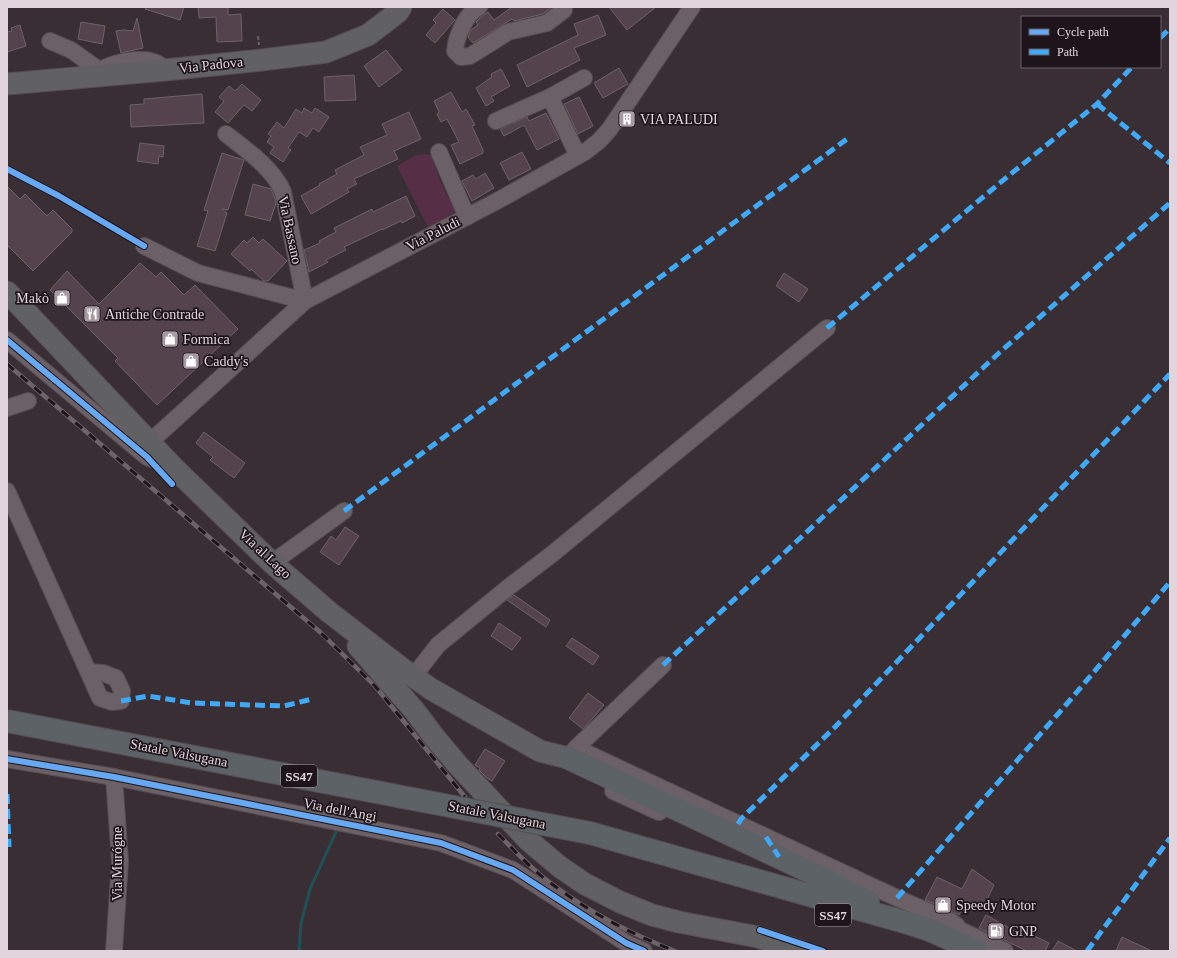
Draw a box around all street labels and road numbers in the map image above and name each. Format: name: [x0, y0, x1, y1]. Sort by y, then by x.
street label: Via Padova: [178, 54, 244, 76]
street label: Via Bassano: [275, 194, 305, 266]
street label: Via Paludi: [403, 214, 463, 254]
street label: Via al Lago: [236, 526, 294, 582]
street label: Statale Valsugana: [129, 736, 230, 770]
road number: SS47: [281, 765, 317, 787]
street label: Via dell'Angi: [302, 796, 378, 824]
street label: Statale Valsugana: [447, 798, 548, 832]
street label: Via Murógne: [110, 827, 125, 901]
road number: SS47: [815, 904, 851, 926]

